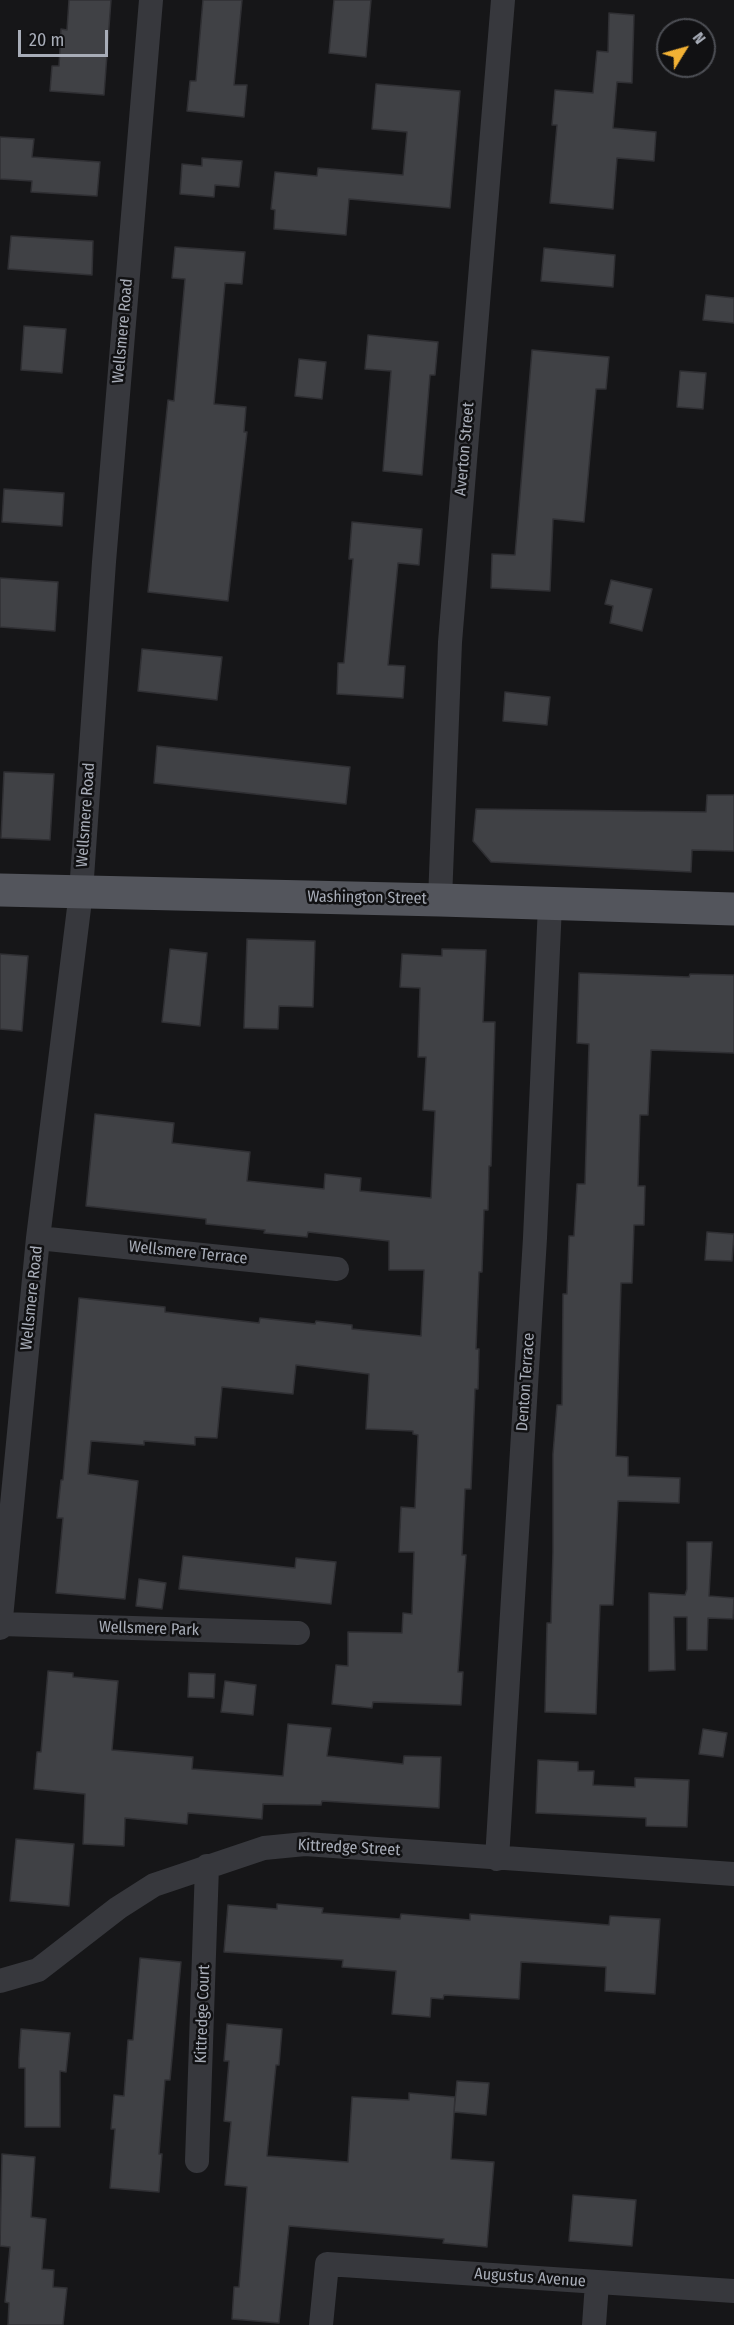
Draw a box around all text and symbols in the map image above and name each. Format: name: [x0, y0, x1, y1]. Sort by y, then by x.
scale bar: [21, 18, 111, 56]
north arrow: [656, 18, 716, 78]
text: 20 m: [29, 29, 64, 51]
text: N: [689, 29, 710, 48]
street label: Wellsmere Road: [109, 278, 137, 384]
street label: Averton Street: [451, 401, 479, 497]
street label: Wellsmere Road: [73, 762, 99, 868]
street label: Washington Street: [307, 887, 427, 909]
street label: Wellsmere Terrace: [128, 1237, 248, 1269]
street label: Wellsmere Road: [17, 1245, 47, 1351]
street label: Denton Terrace: [513, 1332, 539, 1432]
street label: Wellsmere Park: [98, 1618, 200, 1640]
street label: Kittredge Street: [297, 1836, 401, 1860]
street label: Kittredge Court: [192, 1964, 214, 2064]
street label: Augustus Avenue: [474, 2265, 586, 2291]

